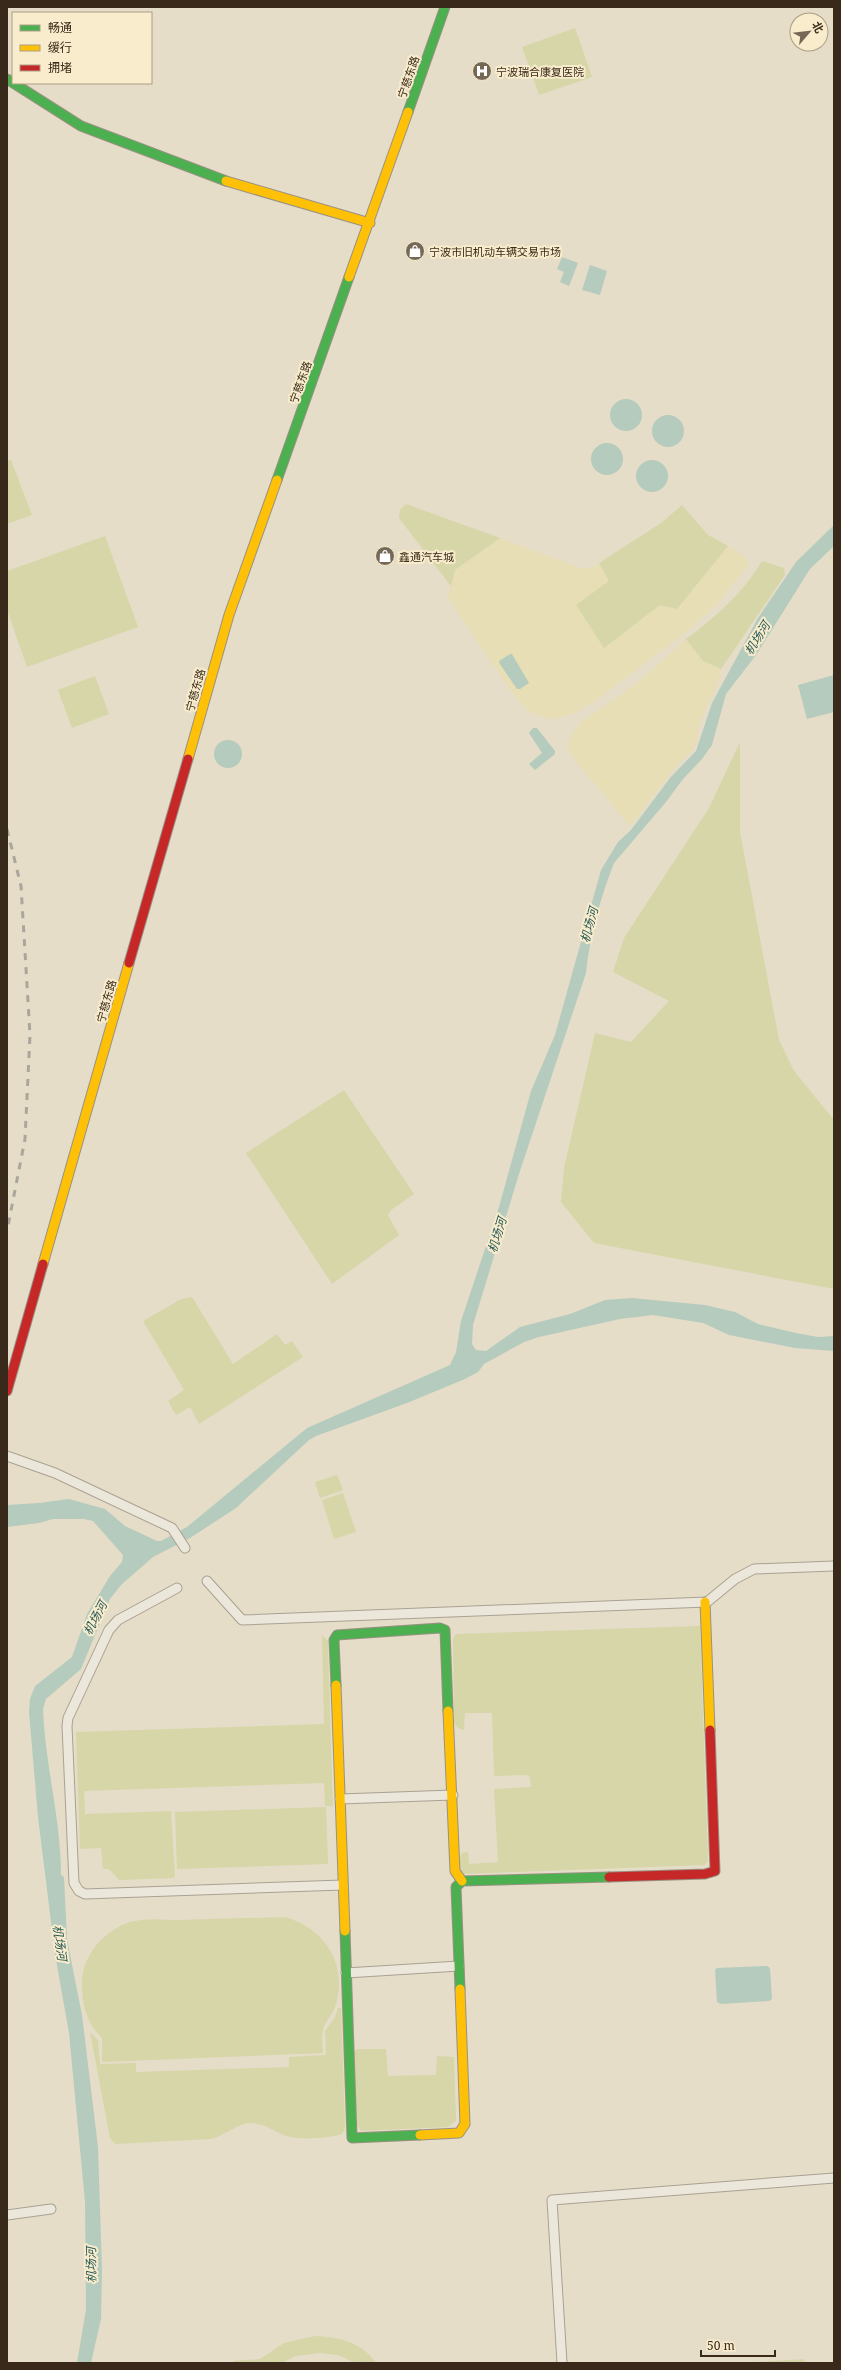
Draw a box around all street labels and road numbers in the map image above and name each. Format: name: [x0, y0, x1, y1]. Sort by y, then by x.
street label: 宁慈东路: [394, 54, 422, 100]
street label: 宁慈东路: [285, 359, 315, 405]
street label: 宁慈东路: [182, 667, 208, 713]
street label: 宁慈东路: [93, 978, 119, 1024]

